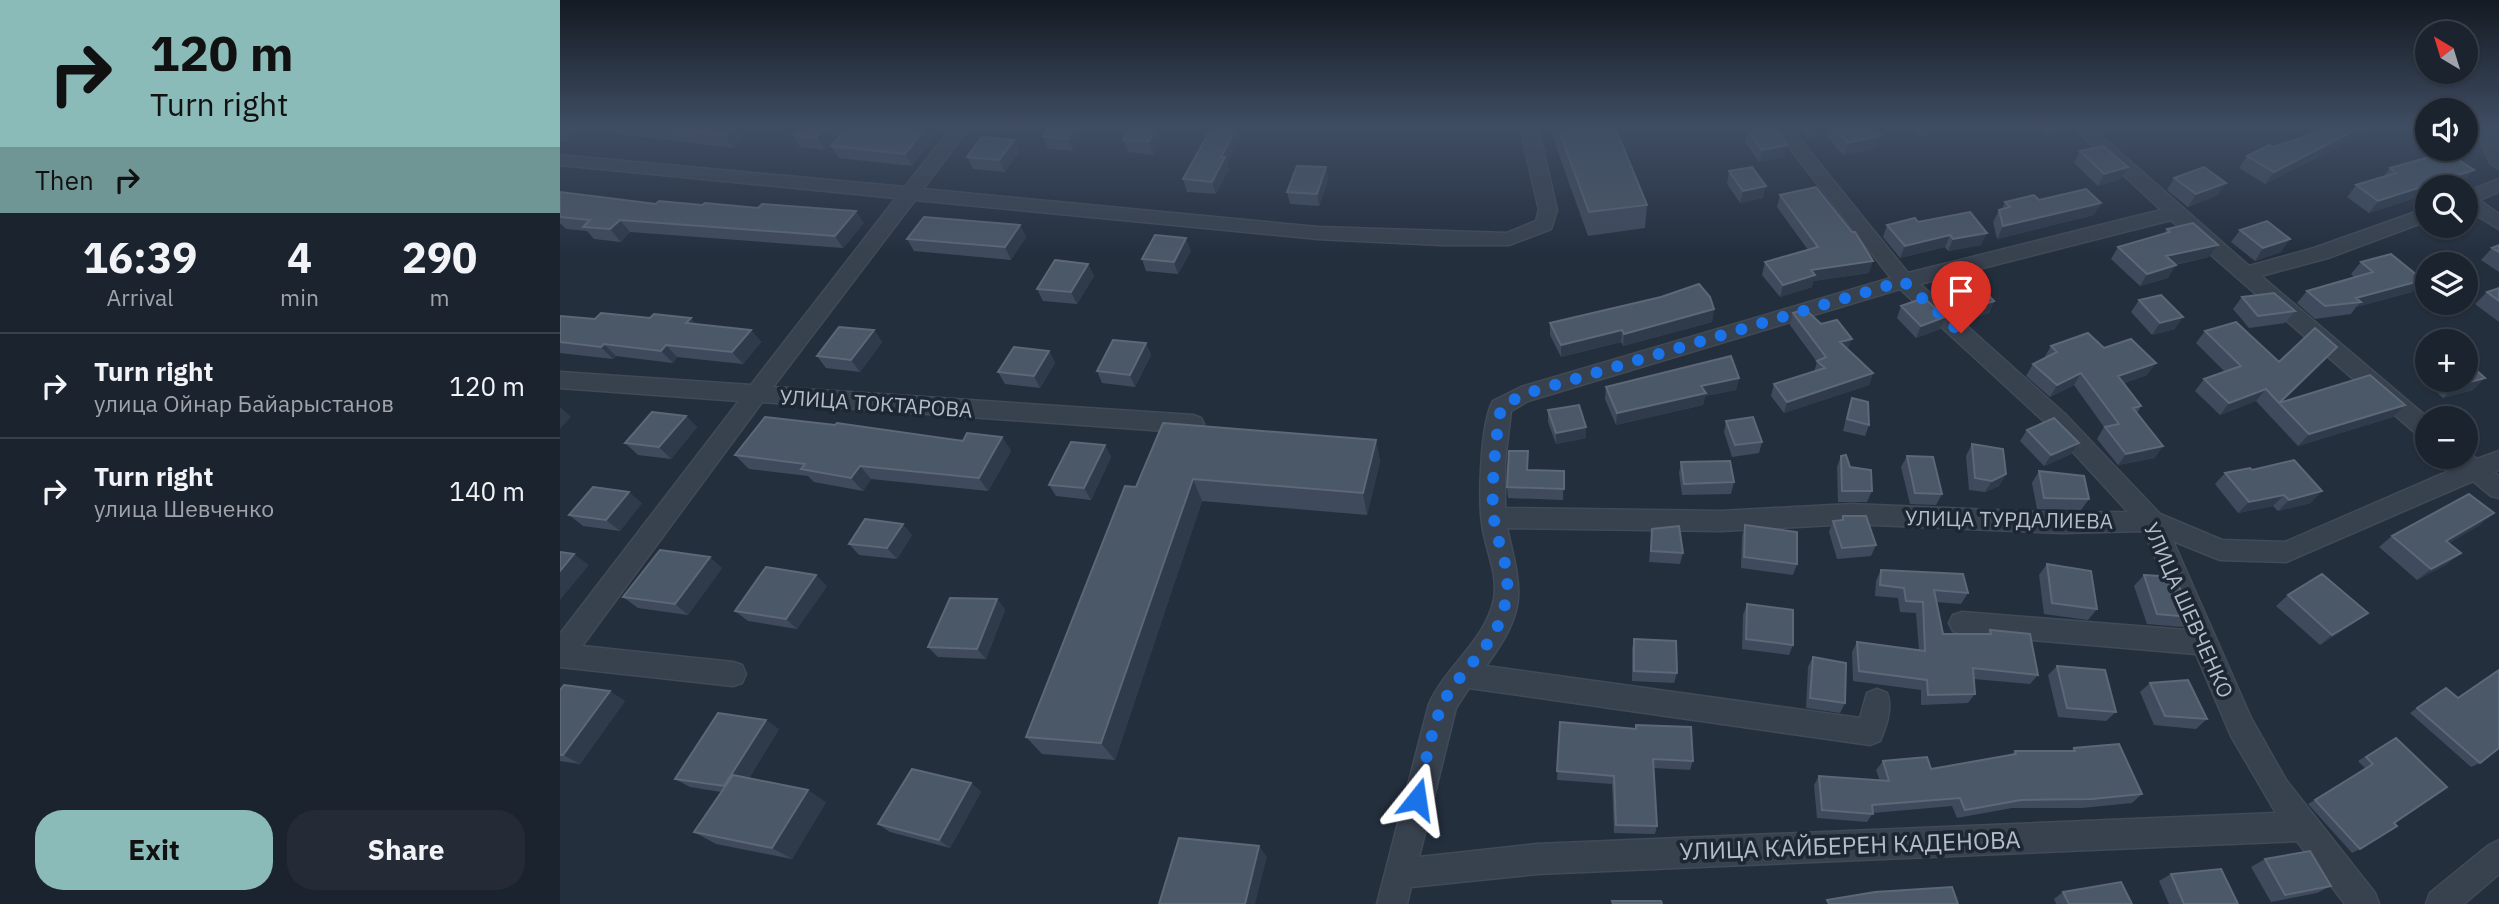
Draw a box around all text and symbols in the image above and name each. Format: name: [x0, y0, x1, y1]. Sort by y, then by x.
text: 120 m: [150, 21, 294, 84]
north arrow: [2415, 21, 2478, 84]
map controls: [2415, 21, 2478, 469]
icon: right: [35, 28, 126, 119]
text: Turn right: [150, 83, 288, 125]
button: sound: [2415, 98, 2478, 161]
icon: right: [108, 161, 146, 199]
text: Then: [35, 163, 94, 197]
button: search: [2415, 175, 2478, 238]
text: 16:39: [83, 230, 197, 285]
text: 4: [287, 230, 312, 285]
text: 290: [402, 230, 477, 285]
button: layers: [2415, 252, 2478, 315]
pin: [1931, 261, 1991, 333]
icon: arrive: [1942, 272, 1980, 310]
text: Arrival: [107, 282, 174, 312]
text: min: [280, 282, 319, 312]
text: m: [429, 282, 450, 312]
button: +: [2415, 329, 2478, 392]
text: Turn right: [94, 354, 213, 388]
icon: right: [35, 367, 73, 405]
text: 120 m: [449, 369, 525, 403]
street label: УЛИЦА ТОКТАРОВА: [779, 382, 973, 424]
text: улица Ойнар Байарыстанов: [94, 388, 394, 418]
button: −: [2415, 406, 2478, 469]
text: Turn right: [94, 459, 213, 493]
icon: right: [35, 472, 73, 510]
text: 140 m: [449, 474, 525, 508]
text: улица Шевченко: [94, 493, 274, 523]
street label: УЛИЦА ТУРДАЛИЕВА: [1905, 503, 2113, 535]
street label: УЛИЦА ШЕВЧЕНКО: [2138, 518, 2240, 702]
position arrow: [1380, 762, 1454, 836]
button: Exit: [35, 810, 273, 890]
button: Share: [287, 810, 525, 890]
street label: УЛИЦА КАЙБЕРЕН КАДЕНОВА: [1679, 823, 2021, 867]

